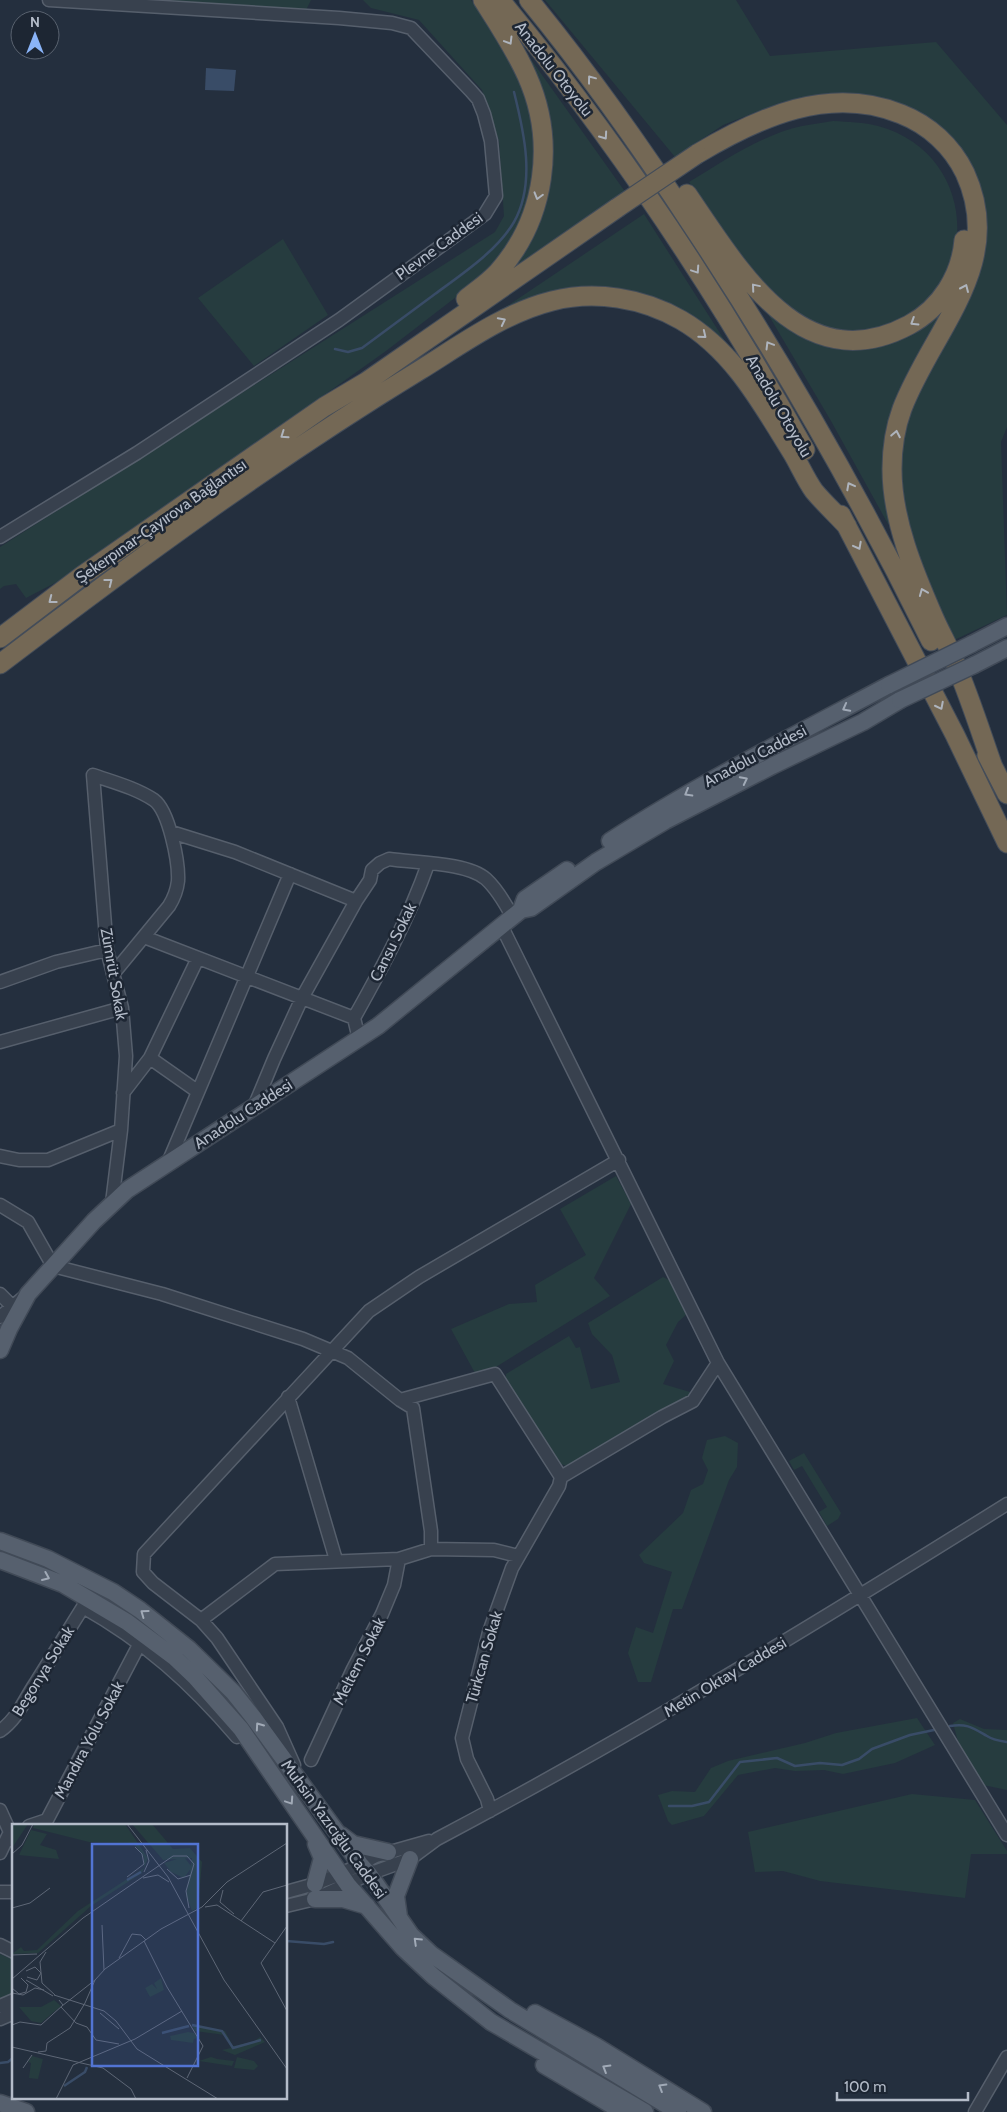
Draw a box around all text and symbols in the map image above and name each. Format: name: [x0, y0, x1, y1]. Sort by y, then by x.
north arrow: [10, 10, 60, 60]
text: N: [30, 13, 40, 31]
street label: Anadolu Otoyolu: [511, 18, 597, 120]
one-way arrow: [502, 36, 512, 45]
one-way arrow: [588, 75, 597, 85]
one-way arrow: [598, 130, 607, 140]
one-way arrow: [533, 192, 543, 200]
street label: Plevne Caddesi: [392, 208, 486, 284]
one-way arrow: [690, 264, 699, 273]
one-way arrow: [753, 284, 761, 293]
one-way arrow: [958, 284, 969, 293]
one-way arrow: [911, 315, 920, 325]
one-way arrow: [496, 317, 505, 327]
one-way arrow: [698, 329, 707, 338]
one-way arrow: [766, 341, 775, 350]
street label: Anadolu Otoyolu: [742, 351, 816, 461]
one-way arrow: [280, 429, 290, 438]
one-way arrow: [890, 430, 900, 439]
street label: Şekerpınar-Çayırova Bağlantısı: [72, 455, 250, 587]
one-way arrow: [846, 482, 856, 491]
one-way arrow: [852, 541, 862, 550]
one-way arrow: [104, 579, 113, 588]
one-way arrow: [919, 588, 929, 597]
one-way arrow: [48, 594, 58, 603]
one-way arrow: [934, 701, 944, 710]
one-way arrow: [842, 702, 851, 712]
street label: Anadolu Caddesi: [700, 721, 810, 791]
one-way arrow: [738, 776, 747, 786]
one-way arrow: [684, 787, 693, 797]
street label: Cansu Sokak: [366, 899, 421, 984]
street label: Zümrüt Sokak: [97, 926, 132, 1022]
street label: Anadolu Caddesi: [190, 1075, 296, 1153]
one-way arrow: [41, 1571, 50, 1581]
street label: Türkcan Sokak: [462, 1608, 506, 1705]
one-way arrow: [140, 1610, 150, 1619]
street label: Meltem Sokak: [329, 1613, 390, 1708]
street label: Begonya Sokak: [8, 1622, 79, 1720]
street label: Metin Oktay Caddesi: [660, 1633, 790, 1721]
street label: Mandıra Yolu Sokak: [50, 1677, 128, 1802]
one-way arrow: [257, 1723, 265, 1732]
street label: Muhsin Yazıcığlu Caddesi: [277, 1756, 391, 1902]
one-way arrow: [284, 1796, 293, 1805]
inset map: [12, 1824, 288, 2100]
one-way arrow: [414, 1938, 423, 1947]
one-way arrow: [603, 2065, 612, 2075]
scale bar: [837, 2070, 968, 2102]
text: 100 m: [844, 2078, 886, 2096]
one-way arrow: [658, 2083, 667, 2093]

